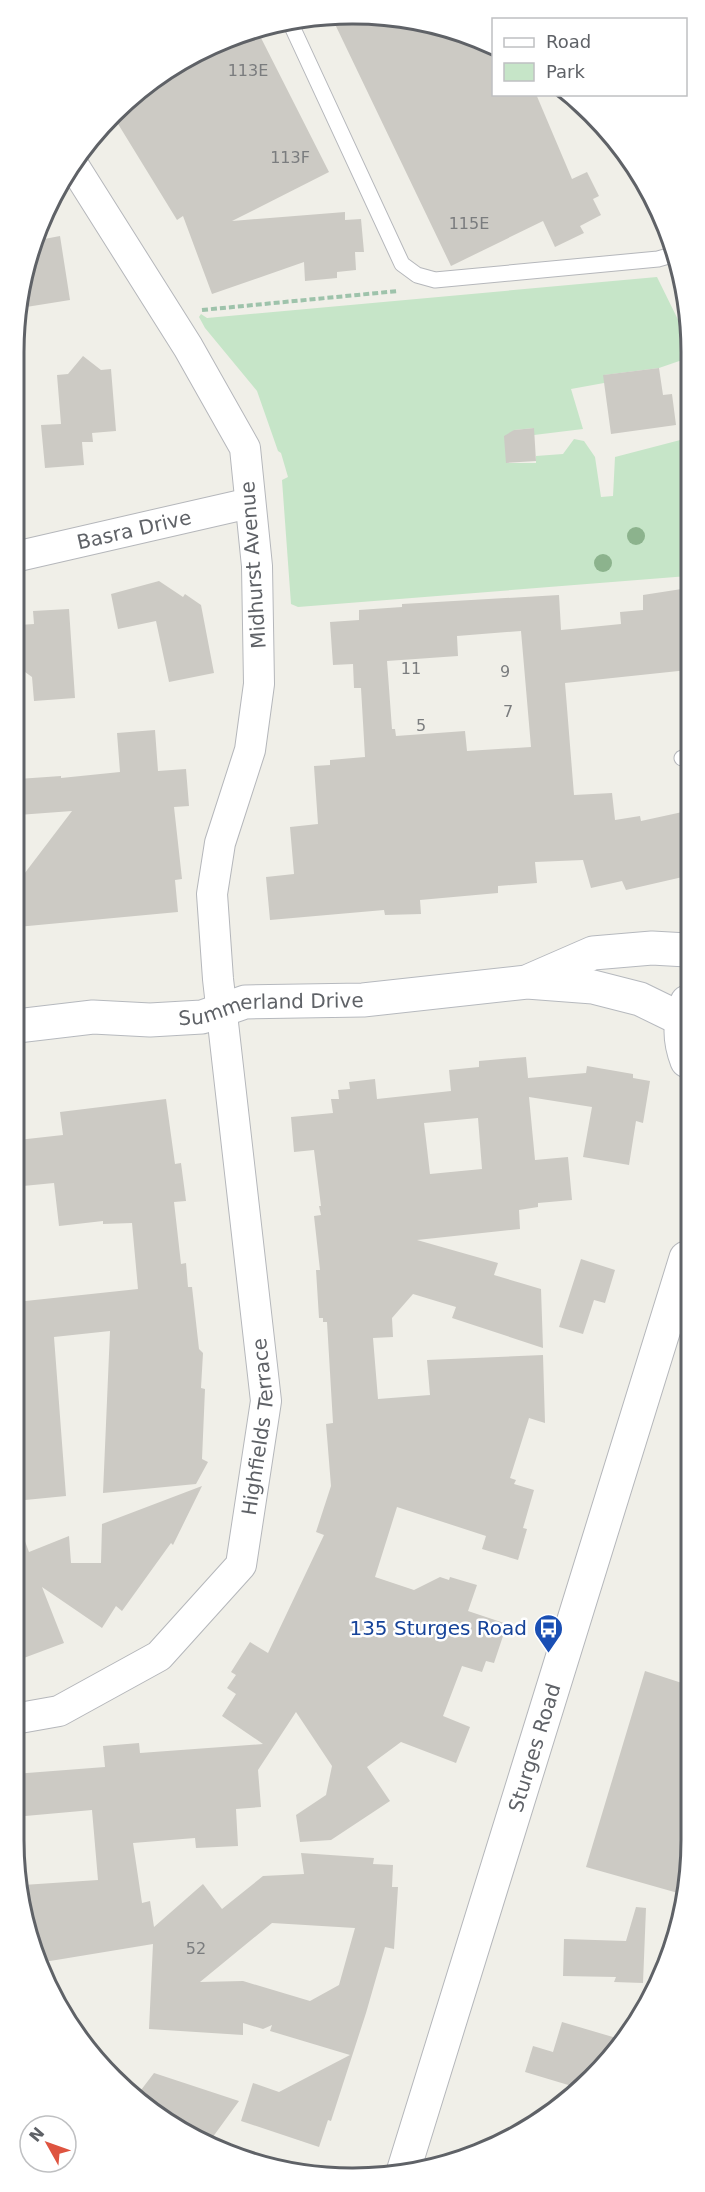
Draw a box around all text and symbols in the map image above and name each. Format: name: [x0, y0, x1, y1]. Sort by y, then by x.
legend: [492, 18, 687, 96]
text: Road: [546, 31, 591, 52]
house number: 113E: [228, 61, 268, 80]
text: Park: [546, 61, 585, 82]
house number: 113F: [270, 148, 310, 167]
house number: 115E: [449, 214, 489, 233]
street label: Midhurst Avenue: [235, 480, 271, 650]
street label: Basra Drive: [74, 505, 194, 554]
house number: 11: [401, 659, 421, 678]
house number: 9: [500, 662, 510, 681]
house number: 7: [503, 702, 513, 721]
house number: 5: [416, 716, 426, 735]
street label: Summerland Drive: [178, 988, 364, 1030]
street label: Highfields Terrace: [237, 1337, 278, 1517]
bus stop icon: 135 Sturges Road: [532, 1612, 564, 1654]
place label: 135 Sturges Road: [349, 1616, 527, 1640]
street label: Sturges Road: [503, 1681, 566, 1815]
house number: 52: [186, 1939, 206, 1958]
north arrow: [18, 2114, 78, 2174]
text: N: [25, 2123, 48, 2146]

